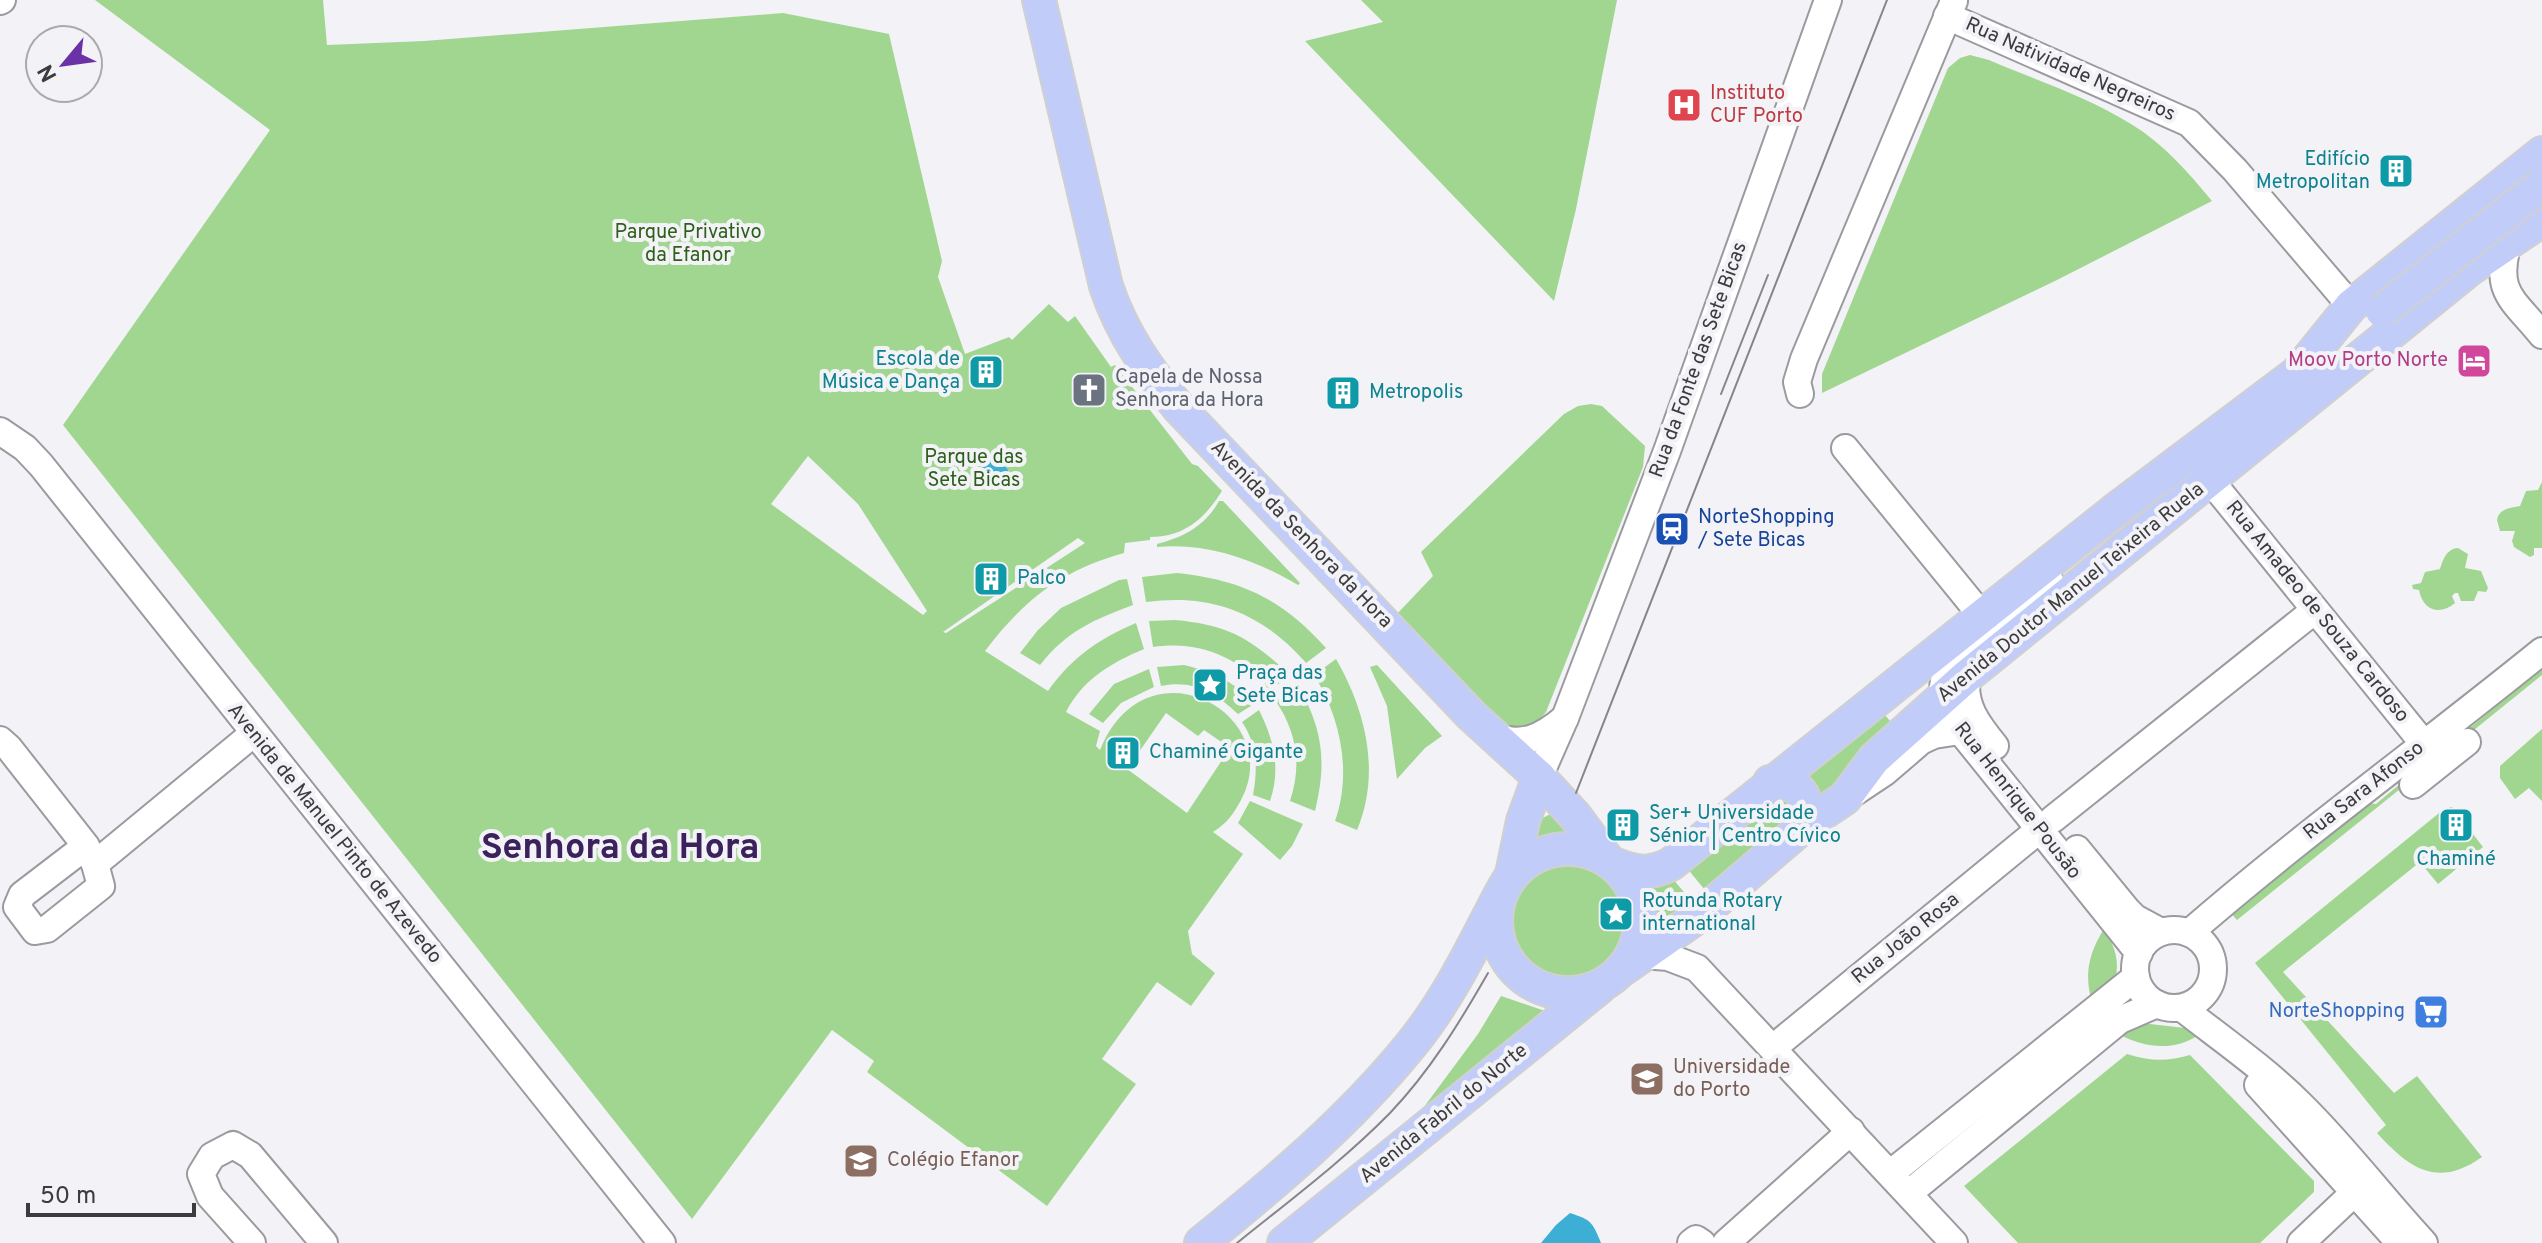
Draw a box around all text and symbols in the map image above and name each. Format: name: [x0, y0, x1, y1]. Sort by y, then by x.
street label: Rua Natividade Negreiros: [1961, 12, 2179, 128]
north arrow: [24, 24, 104, 104]
text: N: [33, 59, 64, 86]
place label: Instituto CUF Porto: [1710, 81, 1803, 130]
hospital icon: Instituto CUF Porto: [1665, 86, 1703, 124]
place label: Edifício Metropolitan: [2256, 147, 2370, 196]
building icon: Edifício Metropolitan: [2377, 152, 2415, 190]
park label: Parque Privativo da Efanor: [614, 220, 762, 269]
street label: Rua da Fonte das Sete Bicas: [1644, 238, 1754, 482]
hotel icon: Moov Porto Norte: [2455, 342, 2493, 380]
place label: Escola de Música e Dança: [822, 347, 960, 396]
place label: Moov Porto Norte: [2288, 348, 2448, 374]
building icon: Escola de Música e Dança: [967, 353, 1005, 391]
place label: Capela de Nossa Senhora da Hora: [1115, 365, 1264, 414]
church icon: Capela de Nossa Senhora da Hora: [1070, 371, 1108, 409]
building icon: Metropolis: [1324, 374, 1362, 412]
place label: Metropolis: [1369, 380, 1463, 406]
street label: Avenida da Senhora da Hora: [1204, 436, 1398, 634]
park label: Parque das Sete Bicas: [924, 445, 1024, 494]
street label: Avenida Doutor Manuel Teixeira Ruela: [1932, 477, 2210, 709]
street label: Rua Amadeo de Souza Cardoso: [2219, 496, 2415, 728]
place label: NorteShopping / Sete Bicas: [1697, 505, 1834, 554]
station icon: NorteShopping / Sete Bicas: [1653, 510, 1691, 548]
building icon: Palco: [972, 560, 1010, 598]
place label: Palco: [1017, 566, 1066, 592]
place label: Praça das Sete Bicas: [1236, 661, 1329, 710]
place icon: Praça das Sete Bicas: [1191, 666, 1229, 704]
street label: Avenida de Manuel Pinto de Azevedo: [221, 698, 447, 970]
street label: Rua Henrique Pousão: [1947, 717, 2087, 885]
building icon: Chaminé Gigante: [1104, 734, 1142, 772]
street label: Rua Sara Afonso: [2298, 736, 2430, 846]
place label: Chaminé Gigante: [1149, 740, 1303, 766]
place label: Ser+ Universidade Sénior | Centro Cívico: [1649, 801, 1841, 850]
building icon: Ser+ Universidade Sénior | Centro Cívico: [1604, 806, 1642, 844]
building icon: Chaminé: [2437, 806, 2475, 844]
district label: Senhora da Hora: [481, 826, 759, 872]
place label: Chaminé: [2416, 847, 2496, 873]
street label: Rua João Rosa: [1847, 888, 1965, 990]
place label: Rotunda Rotary international: [1642, 889, 1783, 938]
place icon: Rotunda Rotary international: [1597, 895, 1635, 933]
supermarket icon: NorteShopping: [2412, 993, 2450, 1031]
place label: NorteShopping: [2269, 999, 2405, 1025]
street label: Avenida Fabril do Norte: [1355, 1038, 1533, 1190]
place label: Universidade do Porto: [1673, 1055, 1790, 1104]
school or university icon: Universidade do Porto: [1628, 1060, 1666, 1098]
school or university icon: Colégio Efanor: [842, 1142, 880, 1180]
place label: Colégio Efanor: [887, 1148, 1019, 1174]
scale bar: [28, 1167, 194, 1217]
text: 50 m: [40, 1182, 96, 1212]

